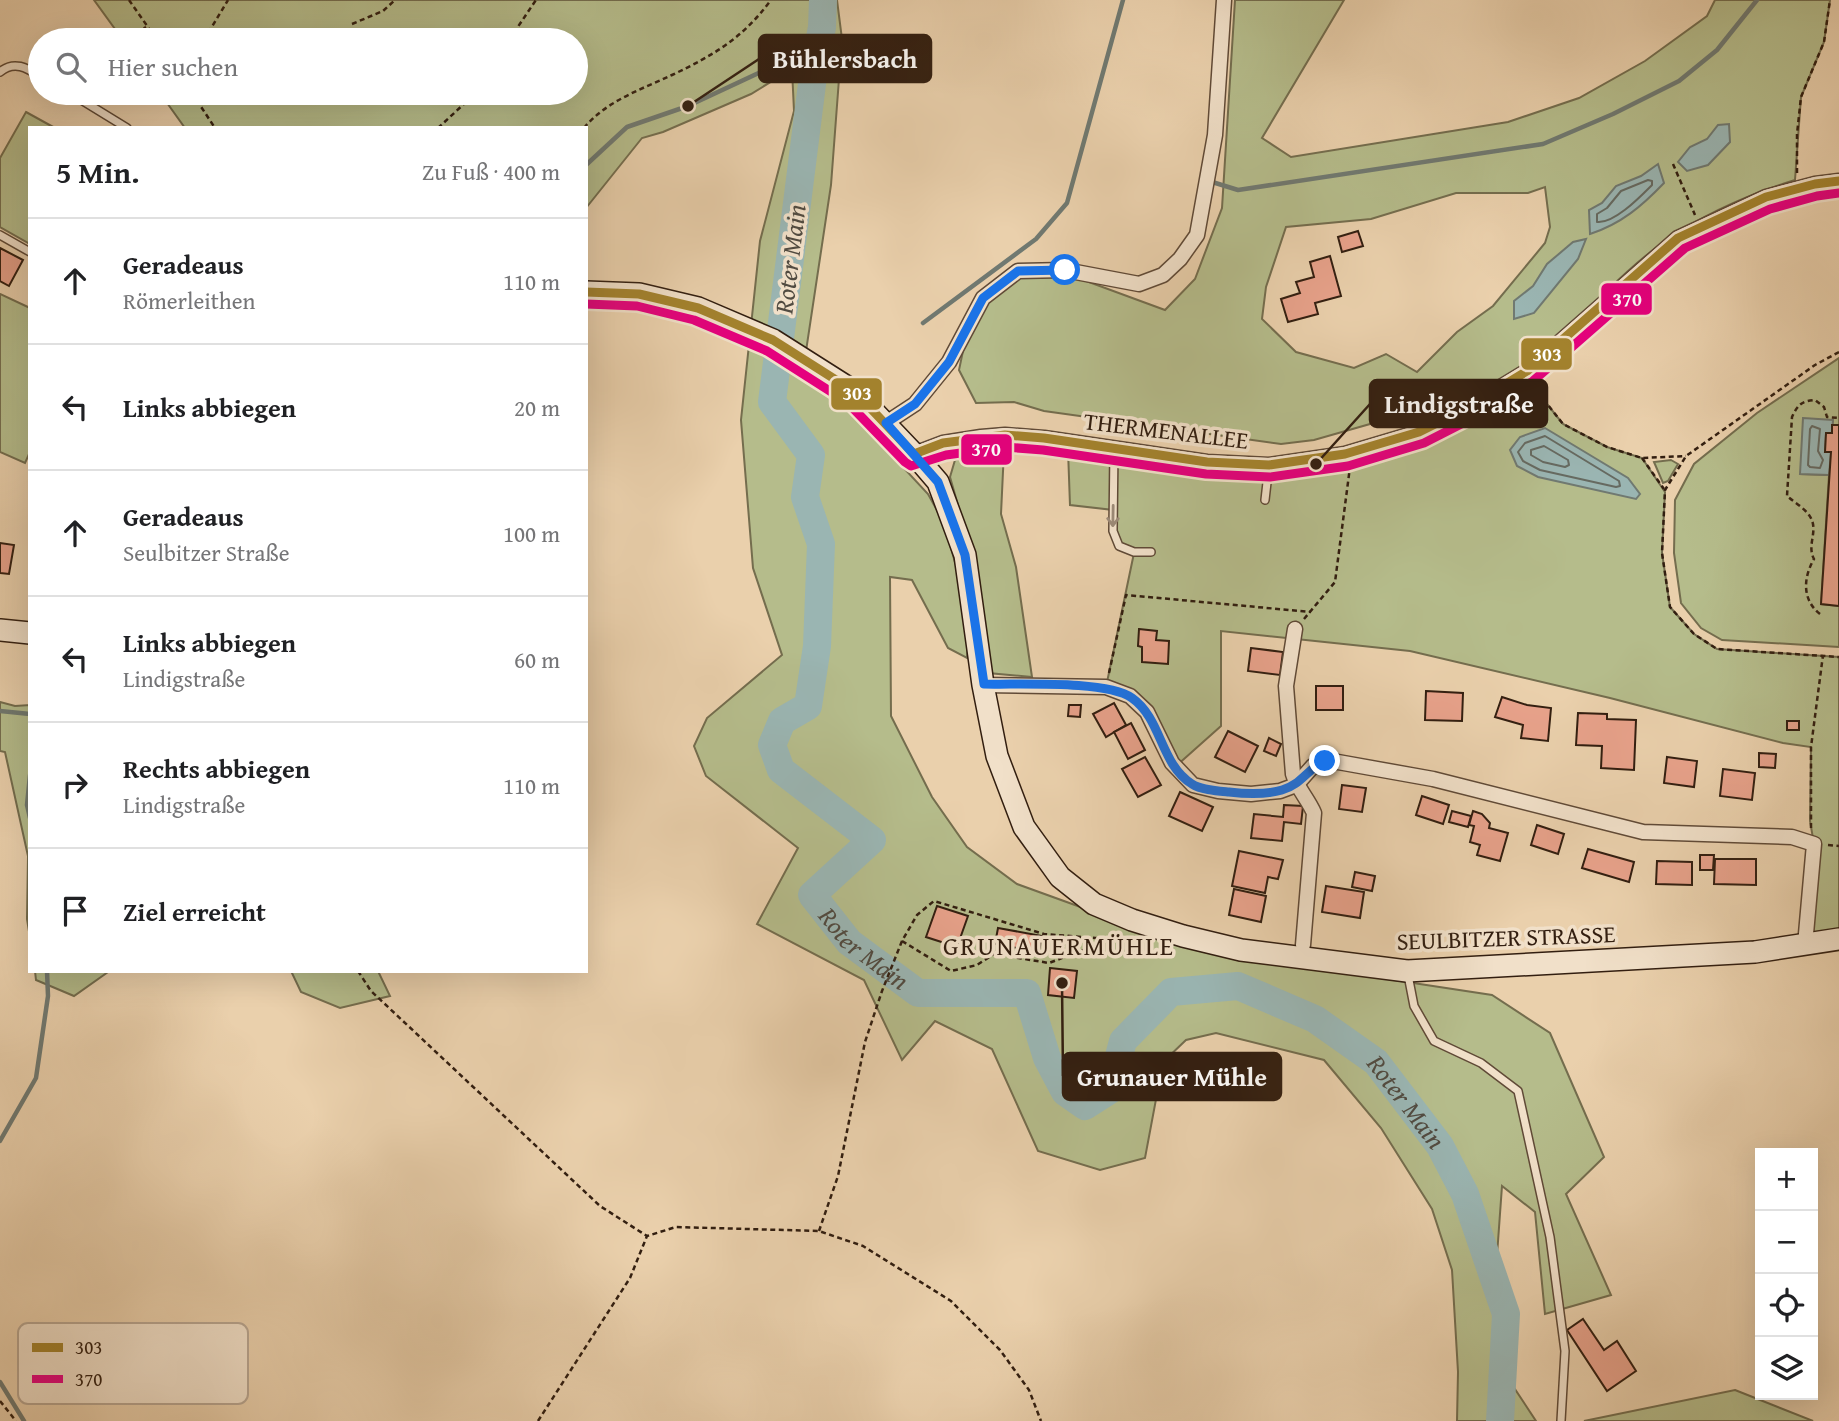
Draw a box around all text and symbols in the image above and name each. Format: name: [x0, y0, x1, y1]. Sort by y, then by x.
search box: [28, 28, 588, 105]
callout: Bühlersbach: [759, 35, 931, 82]
text: Bühlersbach: [773, 39, 918, 78]
text: Hier suchen: [108, 47, 238, 86]
icon: search: [52, 48, 90, 86]
text: 5 Min.: [56, 150, 139, 194]
text: Zu Fuß · 400 m: [422, 155, 560, 188]
water label: Roter Main: [763, 202, 816, 317]
text: Geradeaus: [123, 245, 244, 284]
route start: [1049, 254, 1080, 285]
icon: ahead: [56, 262, 94, 300]
text: 110 m: [503, 265, 560, 298]
line badge: 370: [1600, 282, 1653, 316]
text: Römerleithen: [123, 284, 256, 317]
text: 370: [1612, 285, 1642, 313]
line badge: 303: [1520, 337, 1573, 371]
text: 303: [1532, 340, 1562, 368]
line badge: 303: [830, 377, 883, 411]
text: 303: [842, 379, 872, 407]
callout: Lindigstraße: [1370, 380, 1547, 427]
text: Lindigstraße: [1384, 384, 1534, 423]
icon: left: [56, 388, 94, 426]
text: Links abbiegen: [123, 388, 296, 427]
text: 20 m: [514, 391, 560, 424]
street label: THERMENALLEE: [1082, 403, 1250, 458]
line badge: 370: [960, 433, 1013, 466]
text: 370: [971, 435, 1001, 463]
text: Geradeaus: [123, 497, 244, 536]
one-way arrow: [1106, 504, 1120, 527]
icon: ahead: [56, 514, 94, 552]
text: 100 m: [503, 517, 560, 550]
text: Seulbitzer Straße: [123, 536, 290, 569]
text: Links abbiegen: [123, 623, 296, 662]
icon: left: [56, 640, 94, 678]
text: 60 m: [514, 643, 560, 676]
text: Lindigstraße: [123, 662, 245, 695]
route end: [1309, 745, 1340, 776]
text: Rechts abbiegen: [123, 749, 310, 788]
icon: right: [56, 766, 94, 804]
text: 110 m: [503, 769, 560, 802]
text: Lindigstraße: [123, 788, 245, 821]
icon: arrive: [56, 892, 94, 930]
text: Ziel erreicht: [123, 892, 266, 931]
water label: Roter Main: [809, 898, 918, 999]
street label: SEULBITZER STRASSE: [1396, 916, 1616, 959]
district label: GRUNAUERMÜHLE: [943, 926, 1175, 965]
water label: Roter Main: [1357, 1045, 1456, 1157]
callout: Grunauer Mühle: [1063, 1053, 1281, 1100]
text: Grunauer Mühle: [1077, 1057, 1267, 1096]
map controls: [1755, 1148, 1818, 1400]
button: +: [1755, 1148, 1818, 1211]
button: −: [1755, 1211, 1818, 1274]
button: locate: [1755, 1274, 1818, 1337]
legend: [18, 1323, 248, 1404]
text: 303: [75, 1333, 102, 1361]
button: layers: [1755, 1337, 1818, 1400]
text: 370: [75, 1365, 102, 1393]

